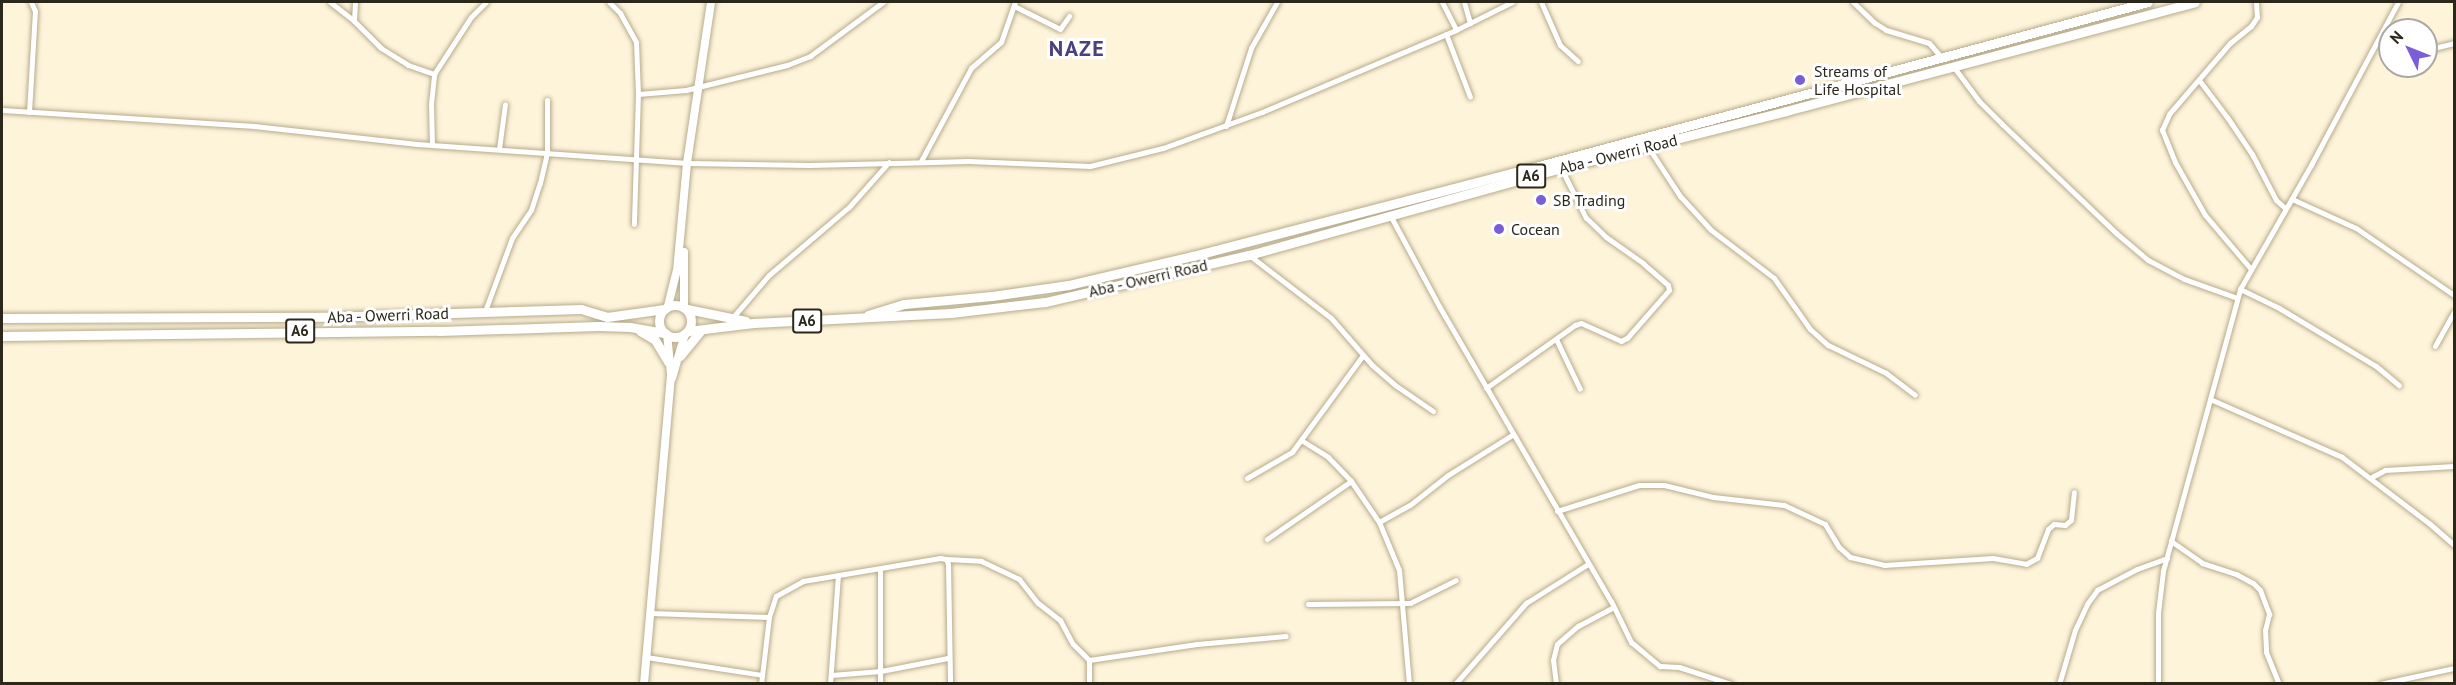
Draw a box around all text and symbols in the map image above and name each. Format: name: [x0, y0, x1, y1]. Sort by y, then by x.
north arrow: [2378, 18, 2438, 78]
text: N: [2385, 26, 2407, 48]
district label: NAZE: [1049, 36, 1105, 62]
place label: Streams of Life Hospital: [1814, 61, 1901, 99]
marker: Streams of Life Hospital: [1791, 71, 1809, 89]
street label: Aba - Owerri Road: [1555, 130, 1681, 178]
road number: A6: [1516, 164, 1546, 188]
place label: SB Trading: [1553, 190, 1626, 210]
marker: SB Trading: [1534, 193, 1548, 207]
place label: Cocean: [1511, 219, 1560, 239]
marker: Cocean: [1492, 222, 1506, 236]
street label: Aba - Owerri Road: [1085, 255, 1211, 301]
street label: Aba - Owerri Road: [326, 303, 450, 327]
road number: A6: [792, 309, 822, 333]
road number: A6: [285, 319, 315, 343]

